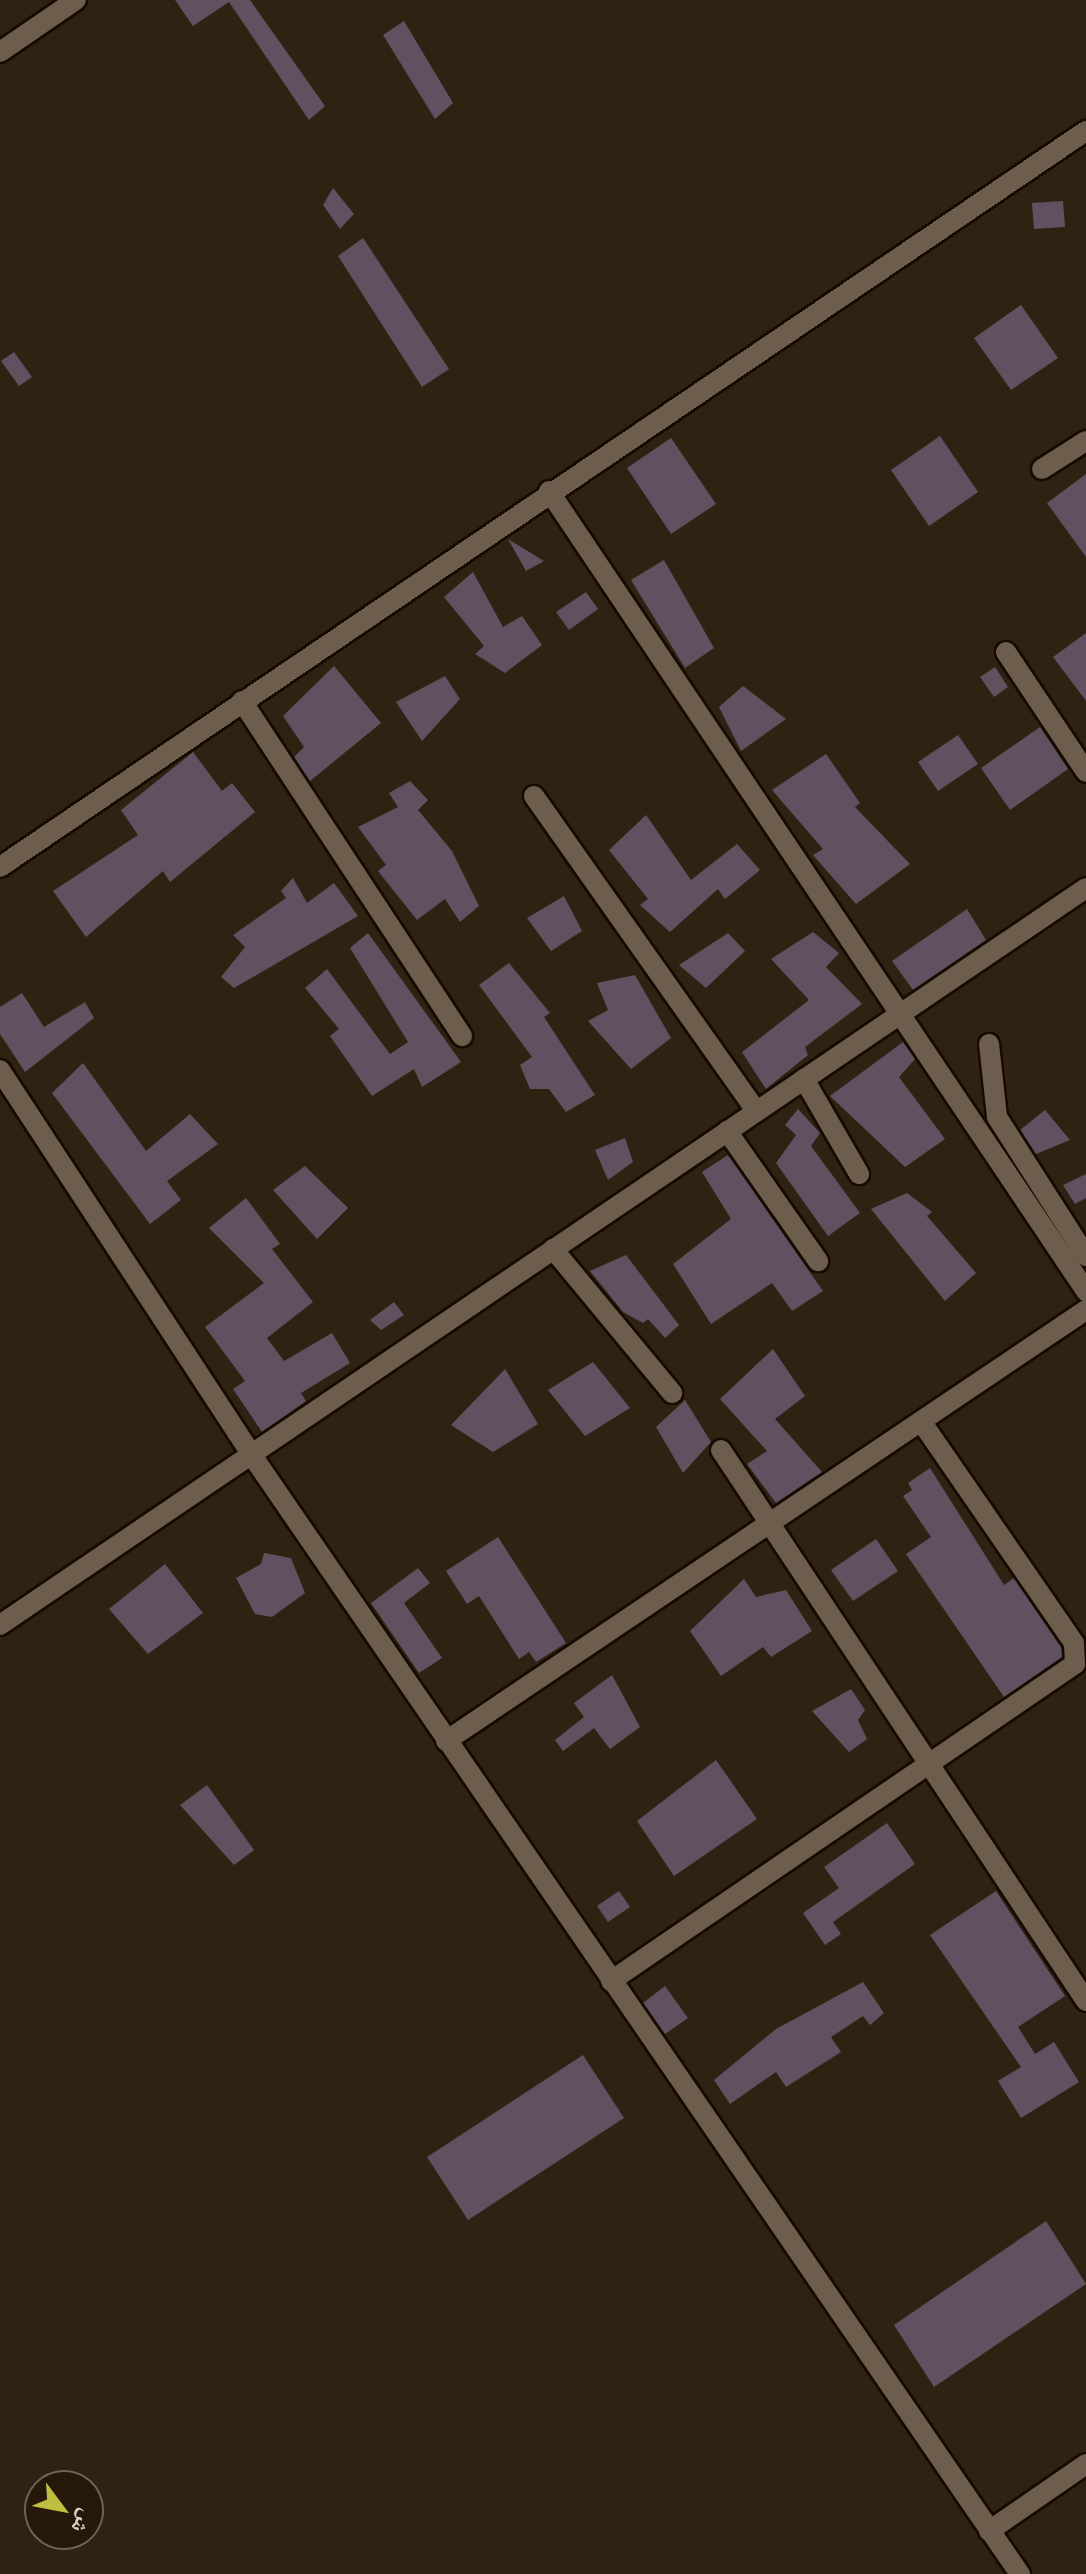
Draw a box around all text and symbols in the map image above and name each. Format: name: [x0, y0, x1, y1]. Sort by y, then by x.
north arrow: [24, 2470, 104, 2550]
text: ش: [65, 2505, 101, 2539]

